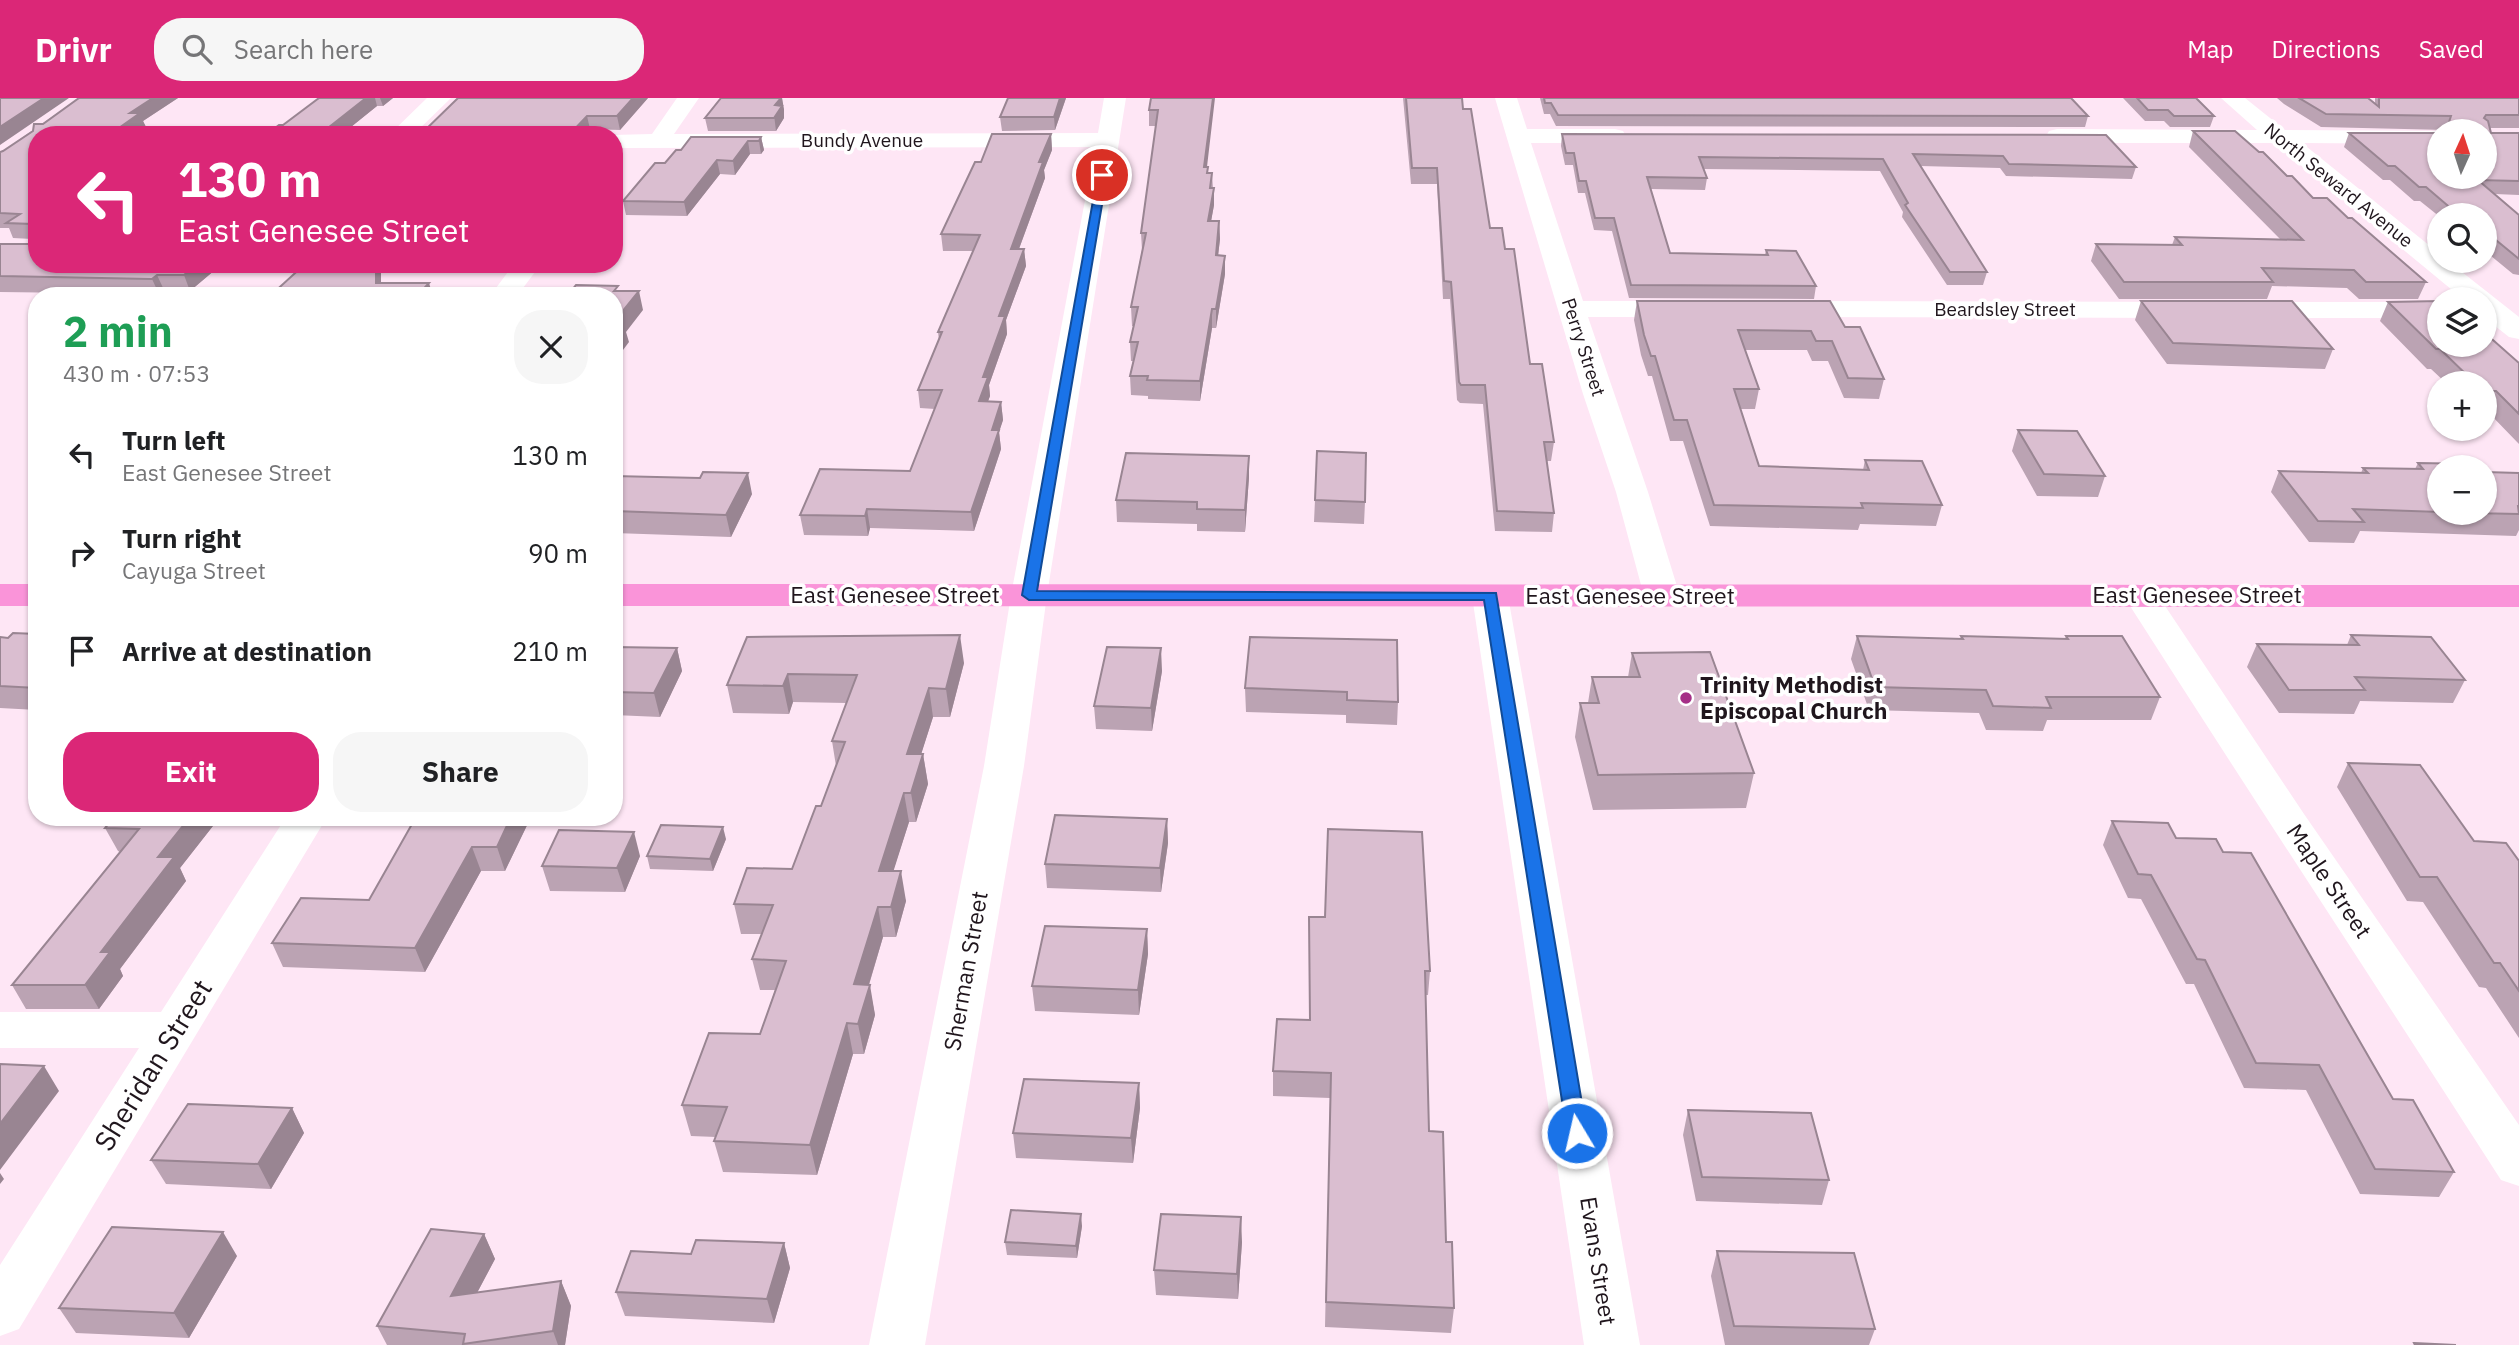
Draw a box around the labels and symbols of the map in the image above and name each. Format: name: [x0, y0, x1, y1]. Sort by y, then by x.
street label: North Seward Avenue: [2260, 118, 2418, 252]
north arrow: [2427, 119, 2497, 189]
street label: Bundy Avenue: [801, 128, 923, 152]
pin: [1072, 145, 1132, 205]
street label: Perry Street: [1557, 295, 1611, 399]
street label: Beardsley Street: [1934, 297, 2076, 321]
street label: East Genesee Street: [790, 579, 1000, 609]
street label: East Genesee Street: [2092, 579, 2302, 609]
street label: East Genesee Street: [1525, 580, 1735, 610]
place label: Trinity Methodist Episcopal Church: [1700, 669, 1888, 725]
marker: Trinity Methodist Episcopal Church: [1678, 690, 1694, 706]
street label: Maple Street: [2281, 817, 2379, 943]
street label: Sherman Street: [936, 889, 994, 1053]
street label: Sheridan Street: [85, 972, 220, 1157]
position arrow: [1540, 1096, 1614, 1170]
street label: Evans Street: [1574, 1194, 1624, 1327]

